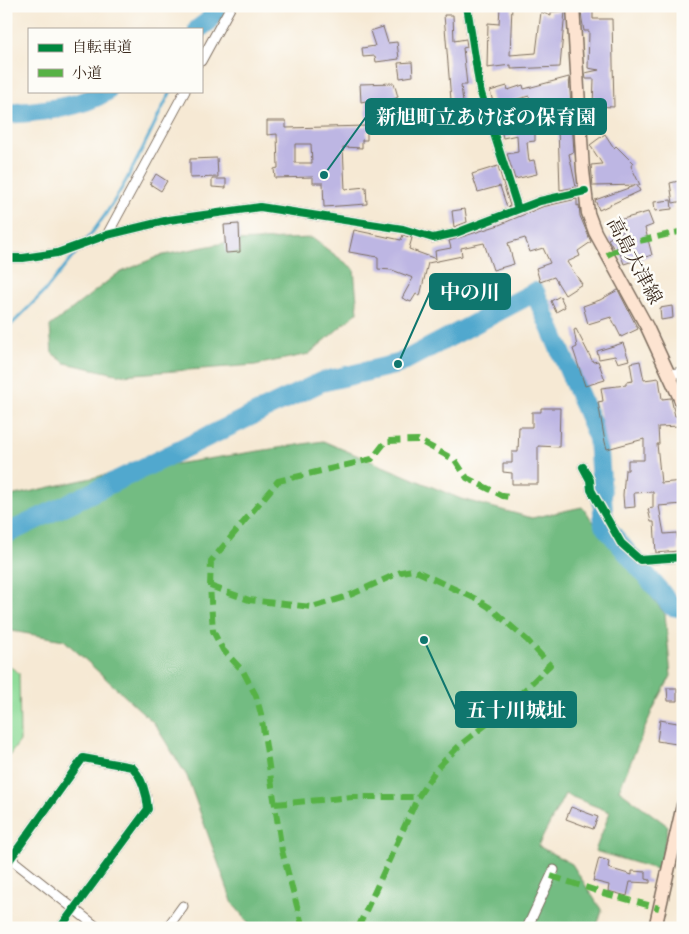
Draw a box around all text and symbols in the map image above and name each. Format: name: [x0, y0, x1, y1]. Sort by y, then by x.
legend: [28, 28, 202, 92]
text: 自転車道: [72, 38, 132, 57]
text: 小道: [72, 64, 102, 83]
callout: 新旭町立あけぼの保育園: [366, 99, 606, 134]
text: 新旭町立あけぼの保育園: [376, 106, 596, 131]
street label: 高島大津線: [602, 214, 666, 308]
callout: 中の川: [430, 274, 510, 309]
text: 中の川: [440, 281, 500, 306]
callout: 五十川城址: [456, 692, 576, 727]
text: 五十川城址: [466, 699, 566, 724]

